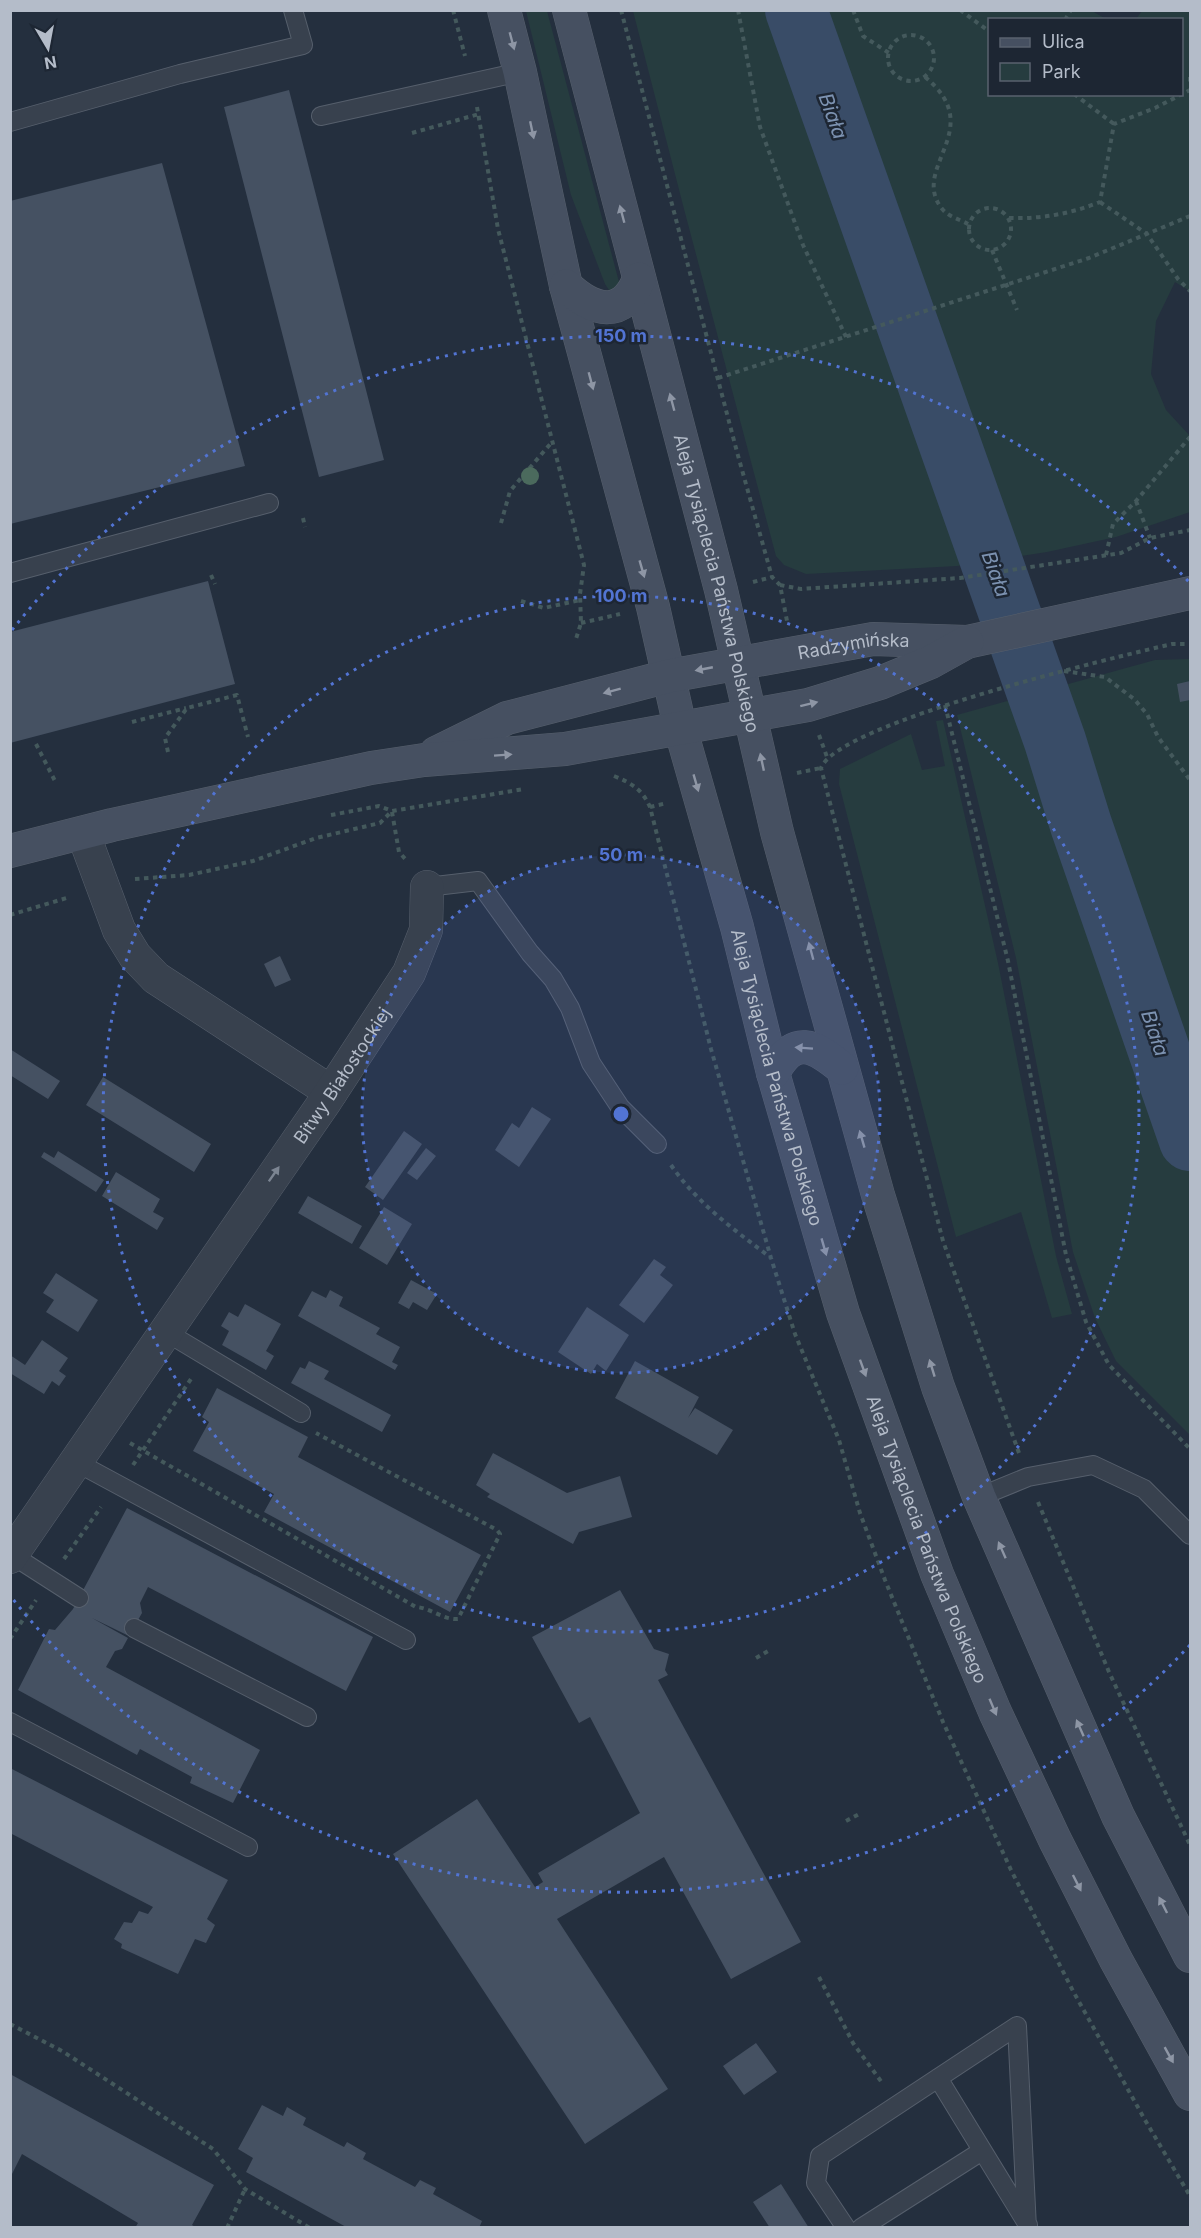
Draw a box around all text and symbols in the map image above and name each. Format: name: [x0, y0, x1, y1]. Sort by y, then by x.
north arrow: [18, 18, 78, 78]
legend: [988, 18, 1183, 96]
text: Ulica: [1042, 31, 1085, 52]
one-way arrow: [508, 33, 517, 51]
text: N: [43, 52, 58, 74]
text: Park: [1042, 61, 1081, 82]
water label: Biała: [814, 90, 852, 142]
one-way arrow: [528, 120, 538, 139]
one-way arrow: [617, 205, 626, 223]
text: 150 m: [595, 325, 647, 346]
one-way arrow: [587, 372, 597, 390]
one-way arrow: [666, 393, 676, 412]
street label: Aleja Tysiąclecia Państwa Polskiego: [670, 432, 764, 734]
water label: Biała: [977, 548, 1015, 600]
one-way arrow: [638, 560, 647, 578]
text: 100 m: [595, 585, 647, 606]
street label: Radzymińska: [796, 628, 910, 663]
one-way arrow: [694, 665, 713, 674]
one-way arrow: [603, 686, 621, 696]
one-way arrow: [800, 699, 818, 709]
one-way arrow: [494, 750, 513, 759]
one-way arrow: [756, 753, 766, 772]
one-way arrow: [692, 774, 701, 792]
text: 50 m: [599, 844, 643, 865]
street label: Aleja Tysiąclecia Państwa Polskiego: [727, 927, 827, 1228]
one-way arrow: [806, 942, 815, 960]
street label: Bitwy Białostockiej: [289, 1003, 394, 1147]
water label: Biała: [1136, 1007, 1174, 1059]
one-way arrow: [795, 1044, 814, 1053]
centre of rings: [611, 1104, 631, 1124]
one-way arrow: [857, 1130, 867, 1148]
one-way arrow: [268, 1167, 280, 1183]
one-way arrow: [820, 1238, 829, 1256]
one-way arrow: [859, 1359, 868, 1377]
one-way arrow: [927, 1359, 936, 1377]
street label: Aleja Tysiąclecia Państwa Polskiego: [863, 1392, 992, 1686]
one-way arrow: [997, 1540, 1007, 1558]
one-way arrow: [988, 1698, 998, 1716]
one-way arrow: [1075, 1719, 1085, 1737]
one-way arrow: [1072, 1874, 1082, 1891]
one-way arrow: [1158, 1896, 1168, 1913]
one-way arrow: [1164, 2047, 1174, 2064]

